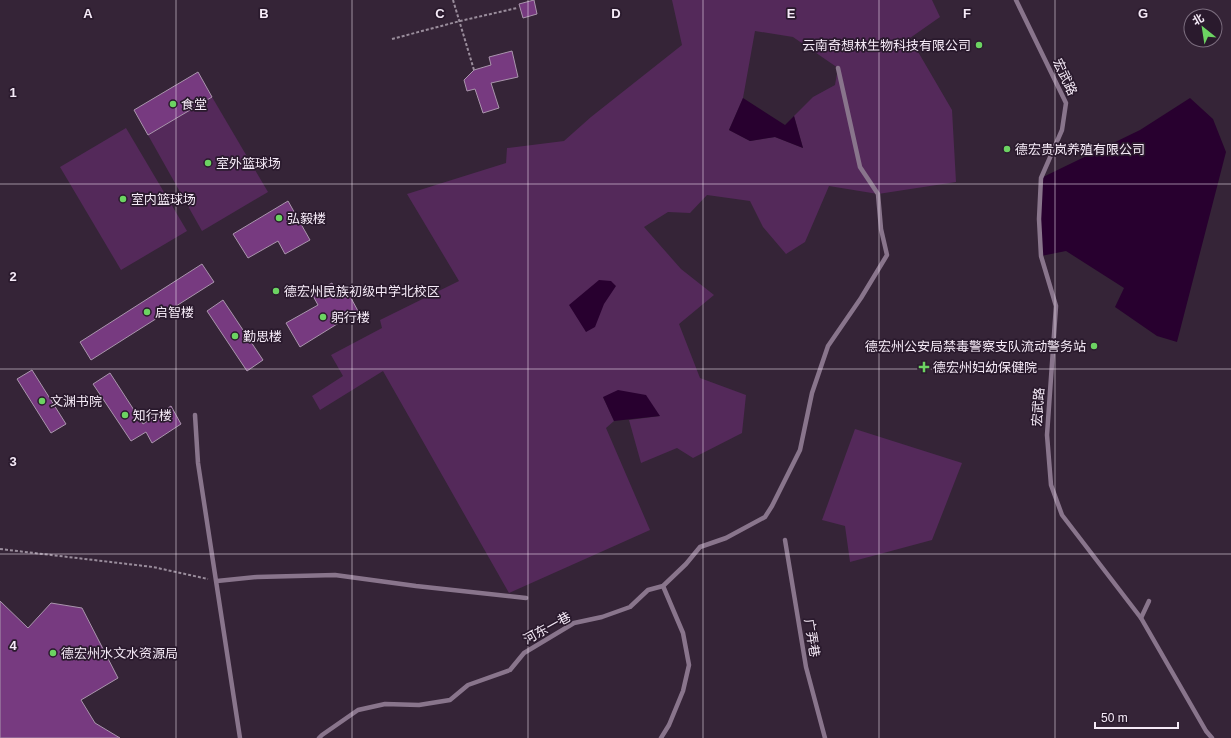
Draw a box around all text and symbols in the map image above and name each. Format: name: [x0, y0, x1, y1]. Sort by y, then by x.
text: A: [83, 6, 93, 21]
text: B: [259, 6, 269, 21]
text: C: [435, 6, 445, 21]
text: D: [611, 6, 621, 21]
text: E: [787, 6, 796, 21]
text: F: [963, 6, 971, 21]
text: G: [1138, 6, 1148, 21]
north arrow: [1183, 8, 1223, 48]
text: 北: [1190, 11, 1206, 27]
place label: 云南奇想林生物科技有限公司: [802, 38, 971, 53]
marker: 云南奇想林生物科技有限公司: [974, 40, 984, 50]
street label: 宏武路: [1050, 56, 1080, 98]
text: 1: [9, 85, 17, 100]
place label: 食堂: [181, 97, 207, 112]
marker: 食堂: [168, 99, 178, 109]
place label: 德宏贵岚养殖有限公司: [1015, 142, 1145, 157]
marker: 德宏贵岚养殖有限公司: [1002, 144, 1012, 154]
place label: 室外篮球场: [216, 156, 281, 171]
marker: 室外篮球场: [203, 158, 213, 168]
place label: 室内篮球场: [131, 192, 196, 207]
marker: 室内篮球场: [118, 194, 128, 204]
place label: 弘毅楼: [287, 211, 326, 226]
marker: 弘毅楼: [274, 213, 284, 223]
text: 2: [9, 269, 17, 284]
place label: 德宏州民族初级中学北校区: [284, 284, 440, 299]
marker: 德宏州民族初级中学北校区: [271, 286, 281, 296]
place label: 启智楼: [155, 305, 194, 320]
marker: 启智楼: [142, 307, 152, 317]
place label: 躬行楼: [331, 310, 370, 325]
marker: 躬行楼: [318, 312, 328, 322]
place label: 勤思楼: [243, 329, 282, 344]
marker: 勤思楼: [230, 331, 240, 341]
place label: 德宏州公安局禁毒警察支队流动警务站: [865, 339, 1086, 354]
marker: 德宏州公安局禁毒警察支队流动警务站: [1089, 341, 1099, 351]
place label: 德宏州妇幼保健院: [933, 360, 1037, 375]
marker: 德宏州妇幼保健院: [918, 361, 930, 373]
street label: 宏武路: [1029, 387, 1047, 427]
place label: 文渊书院: [50, 394, 102, 409]
marker: 文渊书院: [37, 396, 47, 406]
place label: 知行楼: [133, 408, 172, 423]
marker: 知行楼: [120, 410, 130, 420]
text: 3: [9, 454, 17, 469]
street label: 河东一巷: [521, 609, 573, 647]
street label: 广弄巷: [802, 618, 822, 658]
text: 4: [9, 638, 17, 653]
place label: 德宏州水文水资源局: [61, 646, 178, 661]
marker: 德宏州水文水资源局: [48, 648, 58, 658]
scale bar: [1095, 704, 1178, 730]
text: 50 m: [1101, 711, 1128, 725]

